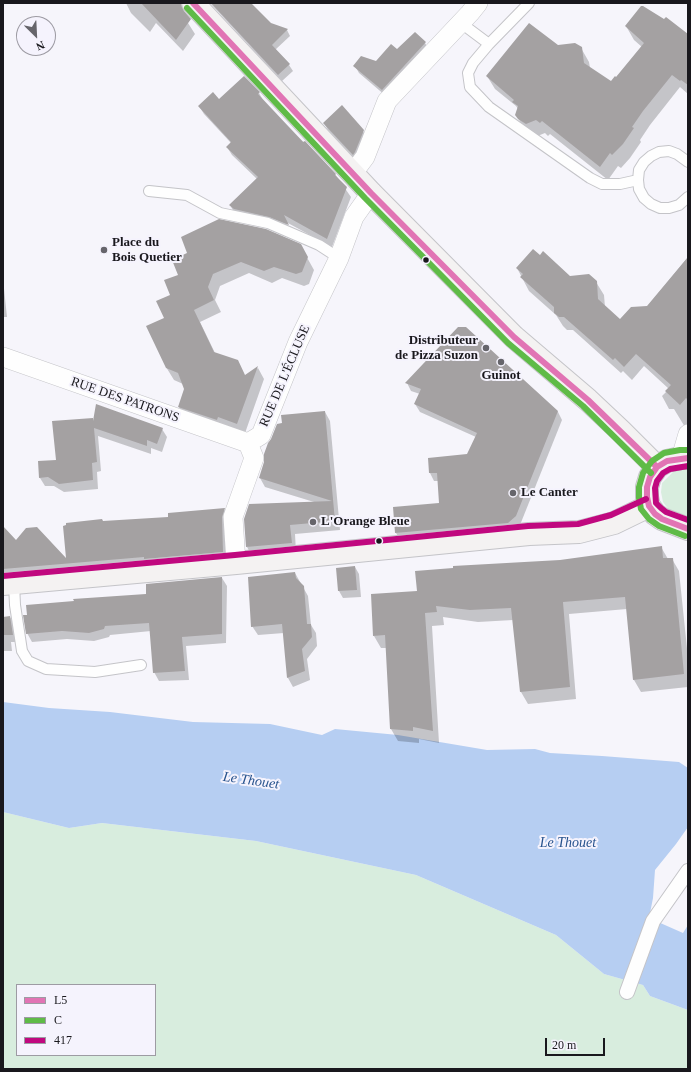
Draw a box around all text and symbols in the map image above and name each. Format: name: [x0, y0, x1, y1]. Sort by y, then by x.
north arrow: [16, 16, 56, 56]
text: N: [34, 39, 47, 53]
place label: Place du Bois Quetier: [112, 235, 182, 266]
marker: Place du Bois Quetier: [99, 245, 109, 255]
unlabelled marker: [421, 255, 431, 265]
street label: RUE DE L'ÉCLUSE: [256, 323, 314, 429]
place label: Distributeur de Pizza Suzon: [395, 333, 478, 364]
marker: Distributeur de Pizza Suzon: [481, 343, 491, 353]
marker: Guinot: [496, 357, 506, 367]
place label: Guinot: [481, 368, 521, 384]
street label: RUE DES PATRONS: [69, 374, 181, 426]
place label: Le Canter: [521, 485, 578, 501]
marker: Le Canter: [508, 488, 518, 498]
place label: L'Orange Bleue: [321, 514, 409, 530]
marker: L'Orange Bleue: [308, 517, 318, 527]
unlabelled marker: [374, 536, 384, 546]
water label: Le Thouet: [222, 769, 280, 793]
water label: Le Thouet: [540, 835, 596, 851]
legend: [16, 984, 156, 1056]
text: L5: [54, 993, 67, 1007]
text: C: [54, 1013, 62, 1027]
scale bar: [547, 1030, 607, 1056]
text: 417: [54, 1033, 72, 1047]
text: 20 m: [552, 1038, 576, 1052]

